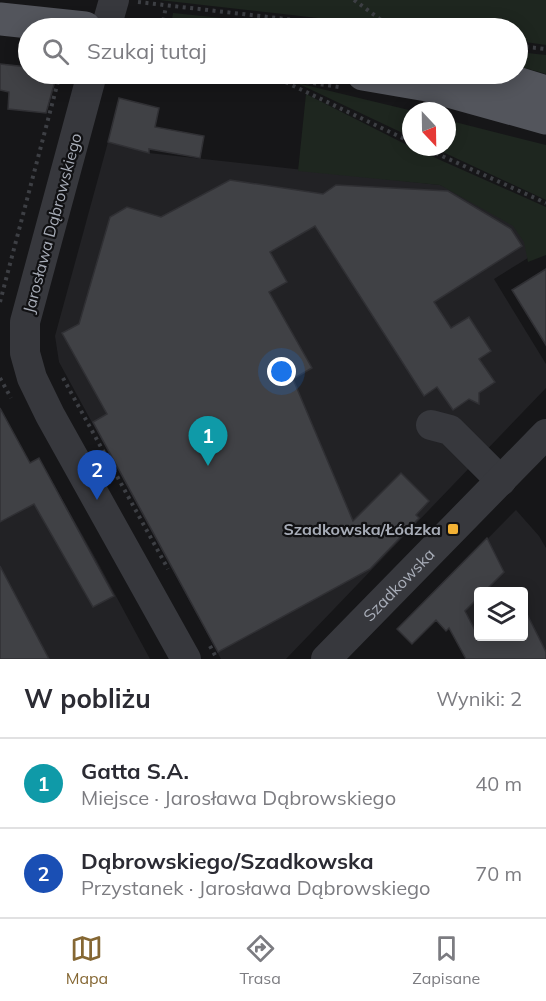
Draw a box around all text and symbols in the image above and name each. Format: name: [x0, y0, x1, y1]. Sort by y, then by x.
search box: [18, 18, 528, 84]
icon: search: [39, 35, 72, 68]
text: Szukaj tutaj: [87, 37, 207, 65]
north arrow: [402, 102, 456, 156]
street label: Jarosława Dąbrowskiego: [18, 131, 86, 315]
your location: [267, 357, 296, 386]
pin: 1: [188, 416, 228, 466]
pin: 2: [78, 450, 116, 500]
place label: Szadkowska/Łódzka: [283, 519, 441, 539]
marker: Szadkowska/Łódzka: [446, 522, 460, 536]
street label: Szadkowska: [359, 544, 439, 625]
map controls: [474, 587, 528, 641]
button: layers: [474, 587, 528, 641]
text: W pobliżu: [24, 682, 151, 715]
text: Wyniki: 2: [436, 686, 522, 711]
text: Gatta S.A.: [81, 757, 189, 785]
text: 1: [38, 771, 50, 796]
text: 40 m: [475, 771, 522, 796]
text: Miejsce · Jarosława Dąbrowskiego: [81, 785, 396, 810]
text: Dąbrowskiego/Szadkowska: [81, 847, 374, 875]
text: 2: [38, 861, 50, 886]
text: 70 m: [475, 861, 522, 886]
text: Przystanek · Jarosława Dąbrowskiego: [81, 875, 431, 900]
tab: Mapa: [66, 932, 108, 988]
tab: Trasa: [240, 932, 281, 988]
tab: Zapisane: [412, 932, 480, 988]

